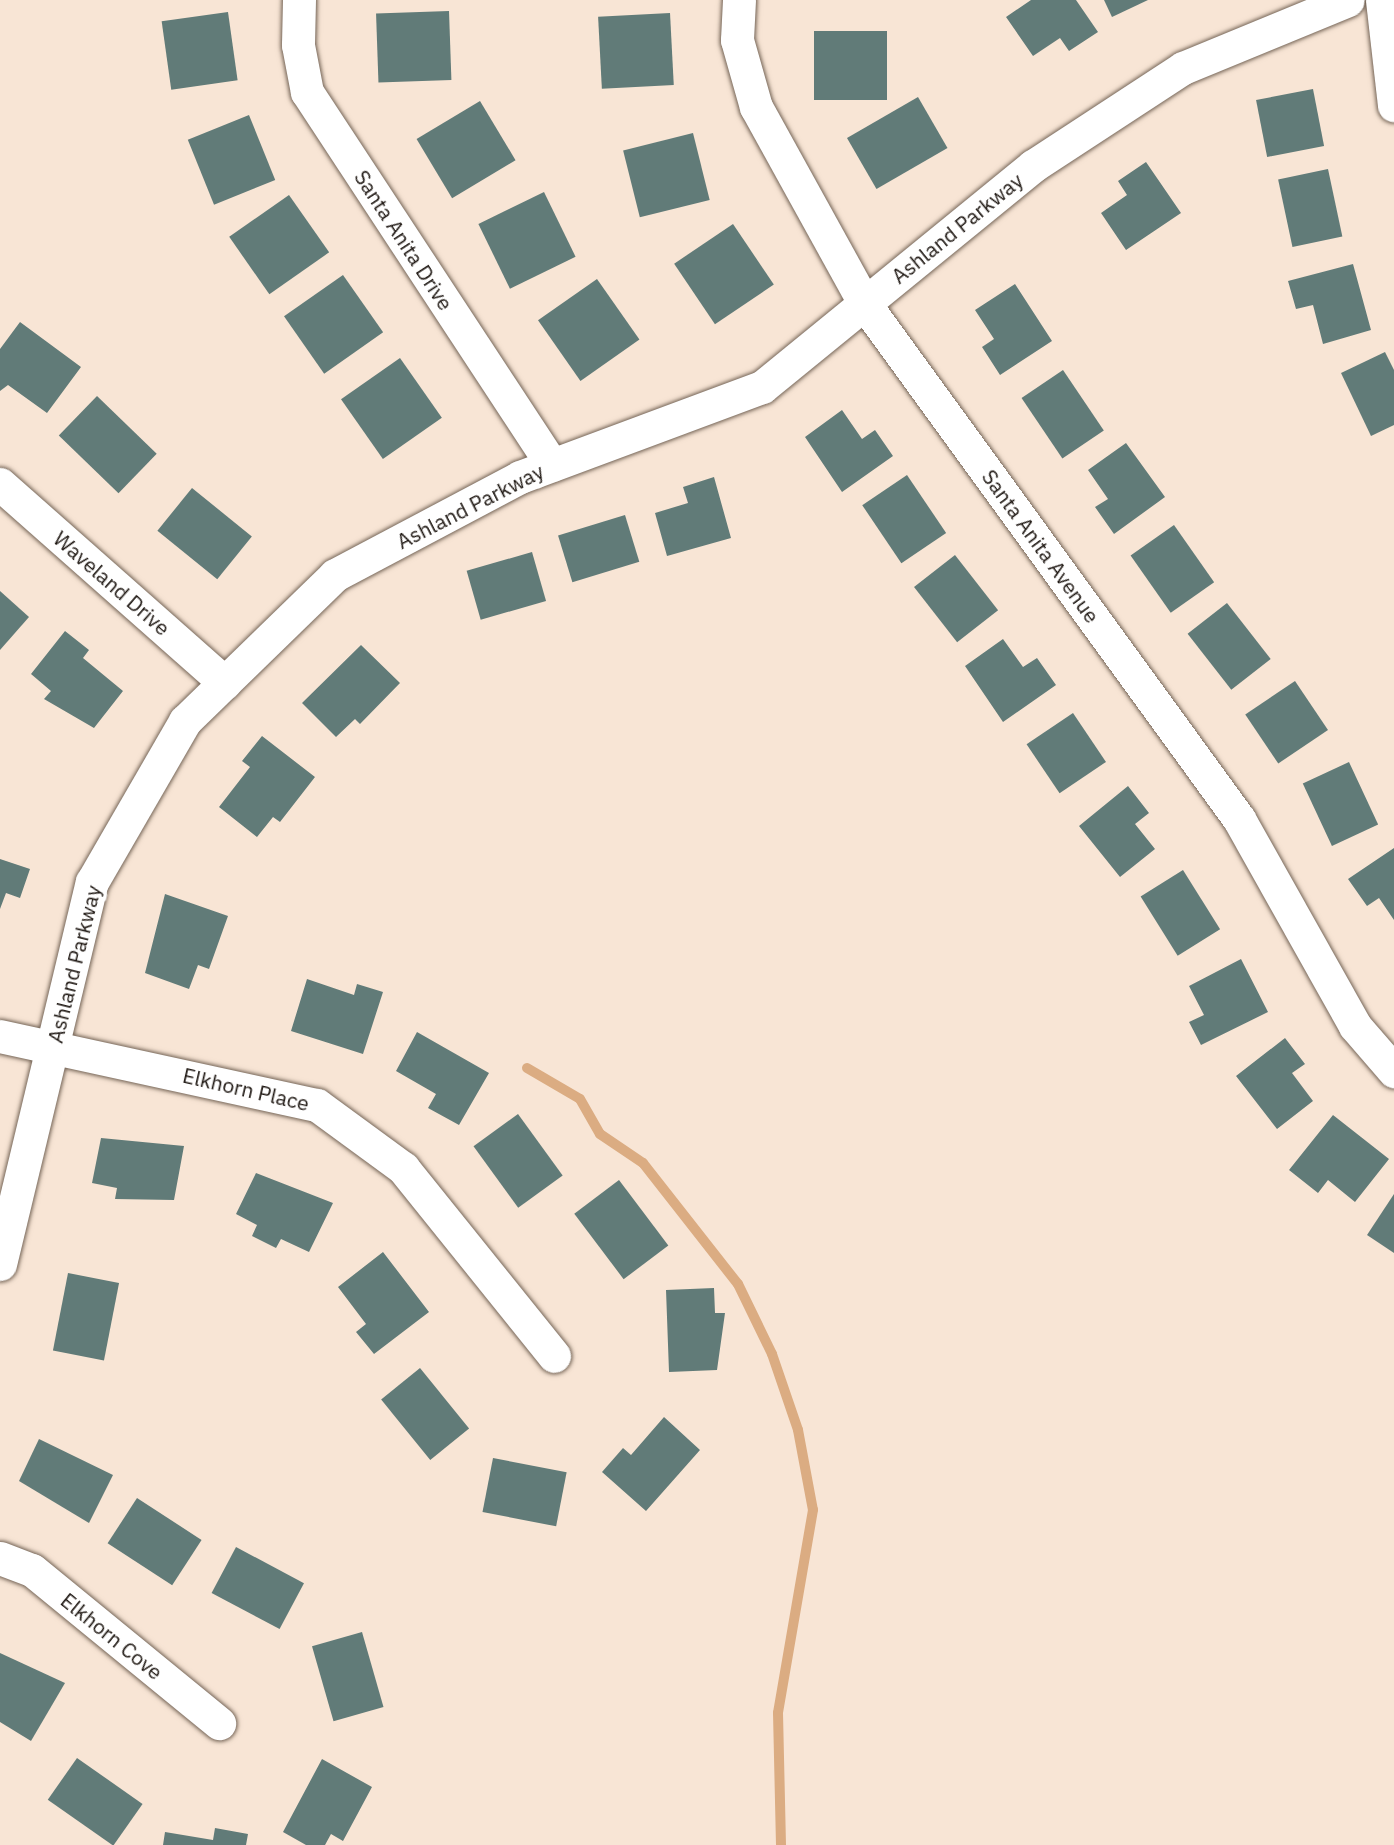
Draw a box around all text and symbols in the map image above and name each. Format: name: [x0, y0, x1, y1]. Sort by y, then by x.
street label: Santa Anita Drive: [349, 165, 459, 315]
street label: Ashland Parkway: [886, 167, 1028, 289]
street label: Ashland Parkway: [392, 458, 548, 554]
street label: Santa Anita Avenue: [977, 464, 1105, 628]
street label: Waveland Drive: [49, 526, 175, 640]
street label: Ashland Parkway: [42, 883, 106, 1045]
street label: Elkhorn Place: [180, 1062, 312, 1116]
street label: Elkhorn Cove: [56, 1587, 168, 1685]

